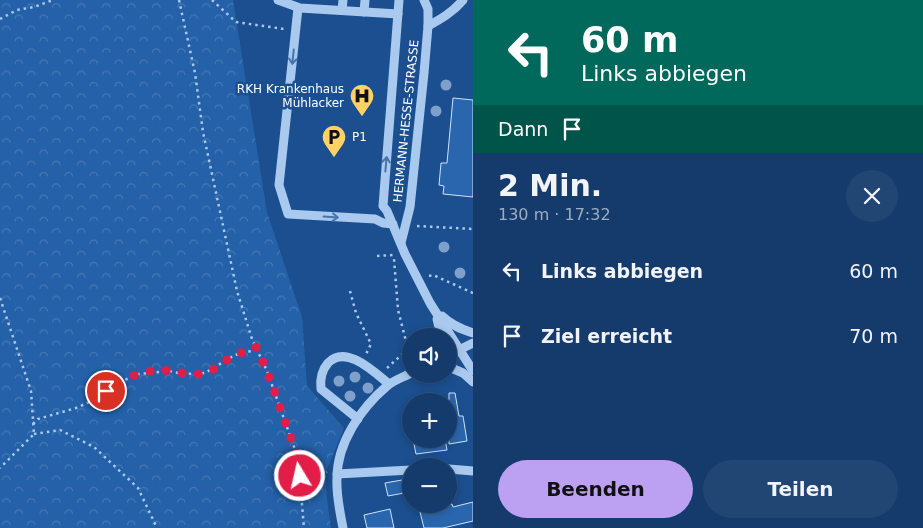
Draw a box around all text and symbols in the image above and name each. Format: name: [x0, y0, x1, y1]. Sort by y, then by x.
icon: left: [498, 20, 563, 85]
text: 60 m: [581, 20, 678, 60]
street label: HERMANN-HESSE-STRASSE: [390, 39, 422, 203]
one-way arrow: [288, 48, 298, 64]
text: Links abbiegen: [581, 61, 747, 86]
place label: RKH Krankenhaus Mühlacker: [237, 82, 344, 110]
hospital icon: RKH Krankenhaus Mühlacker: [349, 83, 375, 117]
icon: arrive: [558, 115, 586, 143]
text: Dann: [498, 118, 548, 140]
parking icon: P1: [321, 124, 347, 158]
place label: P1: [352, 130, 367, 144]
one-way arrow: [381, 157, 391, 173]
text: 2 Min.: [498, 168, 602, 203]
button: close: [846, 170, 898, 222]
text: 130 m · 17:32: [498, 205, 611, 224]
one-way arrow: [323, 212, 339, 221]
icon: left: [498, 257, 526, 285]
text: Links abbiegen: [541, 260, 703, 282]
text: 60 m: [849, 260, 898, 282]
icon: arrive: [498, 322, 526, 350]
text: Ziel erreicht: [541, 325, 672, 347]
text: 70 m: [849, 325, 898, 347]
map controls: [402, 328, 457, 513]
button: sound: [402, 328, 457, 383]
pin: [85, 370, 127, 412]
icon: arrive: [92, 377, 120, 405]
button: +: [402, 393, 457, 448]
position arrow: [273, 449, 325, 501]
button: −: [402, 458, 457, 513]
button: Beenden: [498, 460, 693, 518]
button: Teilen: [703, 460, 898, 518]

